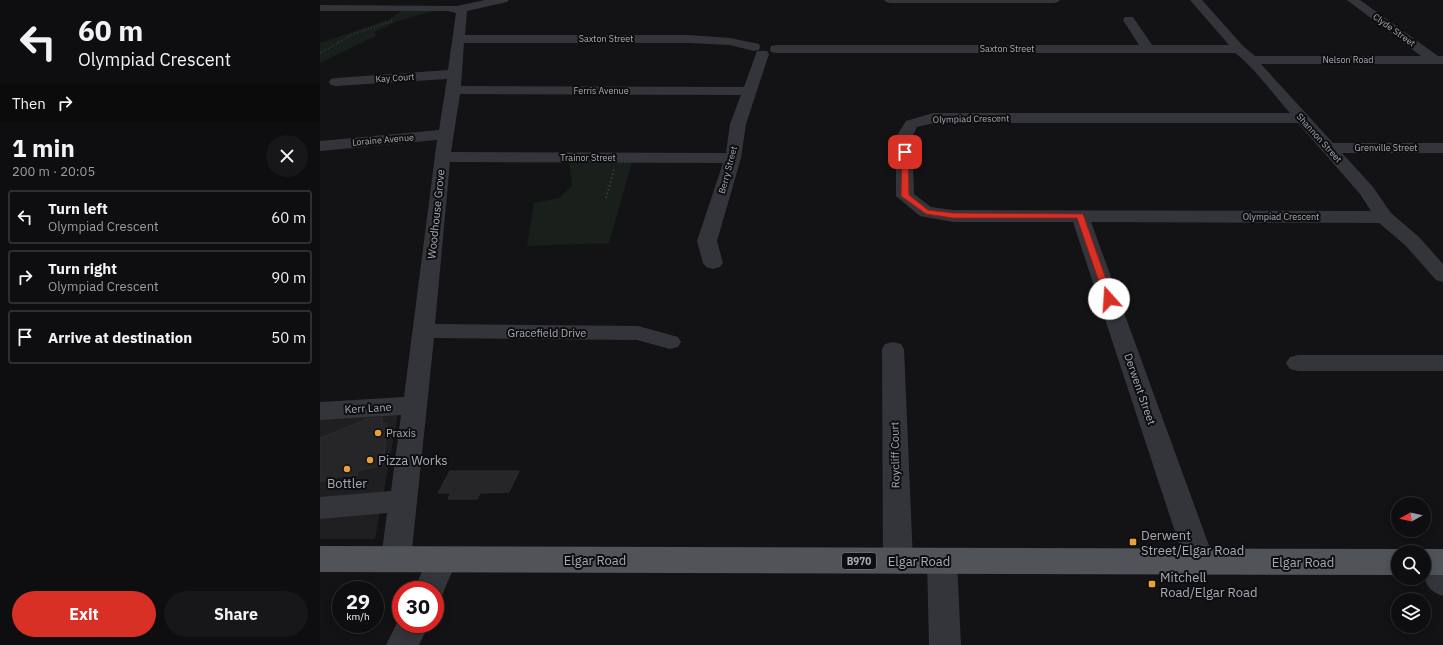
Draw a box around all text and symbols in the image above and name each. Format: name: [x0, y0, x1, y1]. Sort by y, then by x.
street label: Clyde Street: [1371, 11, 1417, 49]
text: 60 m: [78, 12, 143, 49]
icon: left: [12, 16, 64, 68]
street label: Saxton Street: [579, 33, 633, 44]
street label: Saxton Street: [980, 43, 1034, 54]
text: Olympiad Crescent: [78, 48, 231, 71]
street label: Nelson Road: [1322, 54, 1374, 65]
street label: Kay Court: [375, 71, 415, 84]
street label: Ferris Avenue: [573, 85, 629, 96]
icon: right: [54, 92, 76, 114]
text: Then: [12, 94, 46, 113]
street label: Shannon Street: [1294, 111, 1344, 165]
street label: Olympiad Crescent: [933, 112, 1009, 125]
street label: Loraine Avenue: [352, 131, 414, 148]
text: 1 min: [12, 132, 75, 164]
button: close: [266, 135, 308, 177]
pin: [888, 135, 922, 169]
icon: arrive: [894, 141, 916, 163]
street label: Grenville Street: [1355, 142, 1417, 153]
street label: Berry Street: [716, 145, 739, 195]
street label: Trainor Street: [560, 152, 616, 163]
text: 200 m · 20:05: [12, 163, 95, 180]
street label: Woodhouse Grove: [424, 168, 448, 260]
text: Turn left: [48, 199, 108, 218]
icon: left: [14, 206, 36, 228]
text: 60 m: [271, 208, 306, 227]
street label: Olympiad Crescent: [1243, 211, 1319, 222]
text: Olympiad Crescent: [48, 218, 159, 235]
text: Turn right: [48, 259, 117, 278]
icon: right: [14, 266, 36, 288]
text: 90 m: [271, 268, 306, 287]
text: Olympiad Crescent: [48, 278, 159, 295]
position arrow: [1088, 278, 1130, 320]
icon: arrive: [14, 326, 36, 348]
street label: Gracefield Drive: [508, 326, 586, 340]
text: Arrive at destination: [48, 328, 192, 347]
text: 50 m: [271, 328, 306, 347]
street label: Derwent Street: [1121, 351, 1159, 427]
street label: Kerr Lane: [344, 400, 392, 416]
street label: Roycliff Court: [887, 421, 903, 488]
place label: Praxis: [386, 426, 416, 440]
marker: Praxis: [373, 428, 383, 438]
place label: Pizza Works: [378, 452, 448, 469]
marker: Pizza Works: [365, 455, 375, 465]
marker: Bottler: [342, 464, 352, 474]
place label: Bottler: [327, 475, 367, 492]
north arrow: [1391, 497, 1431, 537]
map controls: [1391, 497, 1431, 633]
place label: Derwent Street/Elgar Road: [1141, 527, 1244, 559]
marker: Derwent Street/Elgar Road: [1128, 537, 1138, 547]
button: search: [1391, 545, 1431, 585]
street label: Elgar Road: [564, 552, 626, 569]
road number: B970: [842, 553, 876, 569]
street label: Elgar Road: [888, 553, 950, 570]
street label: Elgar Road: [1272, 554, 1334, 571]
place label: Mitchell Road/Elgar Road: [1160, 569, 1257, 601]
marker: Mitchell Road/Elgar Road: [1147, 579, 1157, 589]
speed limit sign: 30: [392, 581, 444, 633]
text: 29: [346, 588, 370, 615]
button: Exit: [12, 591, 156, 637]
button: Share: [164, 591, 308, 637]
button: layers: [1391, 593, 1431, 633]
text: km/h: [346, 610, 370, 623]

